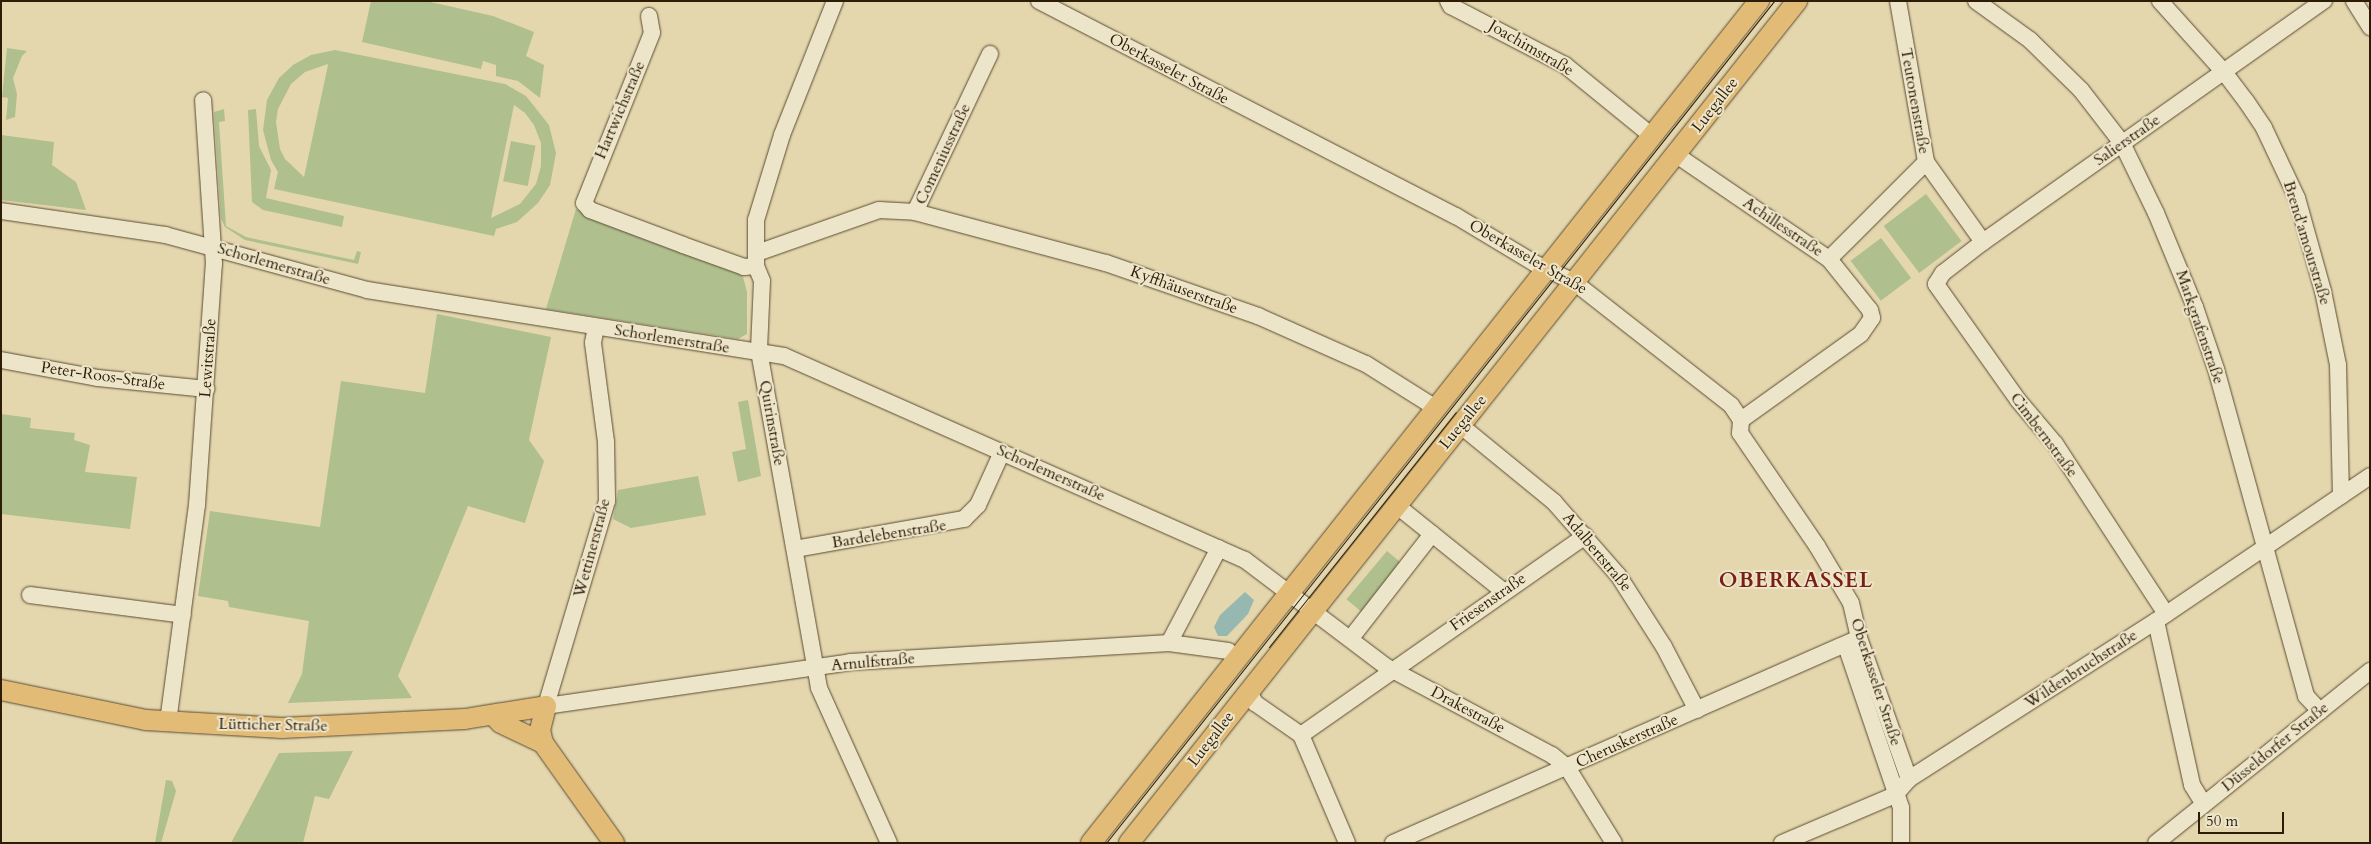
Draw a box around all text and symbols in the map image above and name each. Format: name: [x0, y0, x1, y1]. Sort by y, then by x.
street label: Joachimstraße: [1485, 16, 1577, 80]
street label: Oberkasseler Straße: [1106, 29, 1232, 109]
street label: Teutonenstraße: [1896, 47, 1934, 155]
street label: Hartwichstraße: [591, 58, 649, 162]
street label: Luegallee: [1688, 74, 1742, 136]
street label: Comeniusstraße: [911, 100, 975, 208]
street label: Salierstraße: [2090, 110, 2164, 170]
street label: Brend'amourstraße: [2279, 179, 2335, 307]
street label: Achillesstraße: [1739, 193, 1827, 261]
street label: Oberkasseler Straße: [1466, 215, 1590, 299]
street label: Schorlemerstraße: [215, 239, 333, 289]
street label: Kyffhäuserstraße: [1128, 262, 1240, 318]
street label: Markgrafenstraße: [2172, 267, 2228, 387]
street label: Lewitstraße: [196, 318, 220, 398]
street label: Schorlemerstraße: [613, 320, 731, 358]
street label: Peter-Roos-Straße: [40, 358, 166, 394]
street label: Quirinstraße: [755, 379, 789, 467]
street label: Cimbernstraße: [2006, 389, 2082, 481]
street label: Luegallee: [1435, 391, 1491, 453]
street label: Schorlemerstraße: [994, 441, 1108, 505]
street label: Wettinerstraße: [570, 496, 614, 600]
street label: Adalbertstraße: [1558, 508, 1636, 596]
street label: Bardelebenstraße: [830, 515, 948, 553]
district label: OBERKASSEL: [1717, 568, 1875, 594]
street label: Friesenstraße: [1446, 569, 1530, 635]
street label: Oberkasseler Straße: [1846, 616, 1906, 748]
street label: Wildenbruchstraße: [2021, 625, 2141, 713]
street label: Arnulfstraße: [830, 649, 916, 675]
street label: Drakestraße: [1427, 682, 1509, 738]
street label: Düsseldorfer Straße: [2218, 698, 2332, 796]
street label: Luegallee: [1184, 708, 1238, 770]
street label: Cheruskerstraße: [1573, 710, 1681, 772]
street label: Lütticher Straße: [218, 714, 328, 736]
scale bar: [2201, 802, 2287, 834]
text: 50 m: [2206, 811, 2238, 831]

